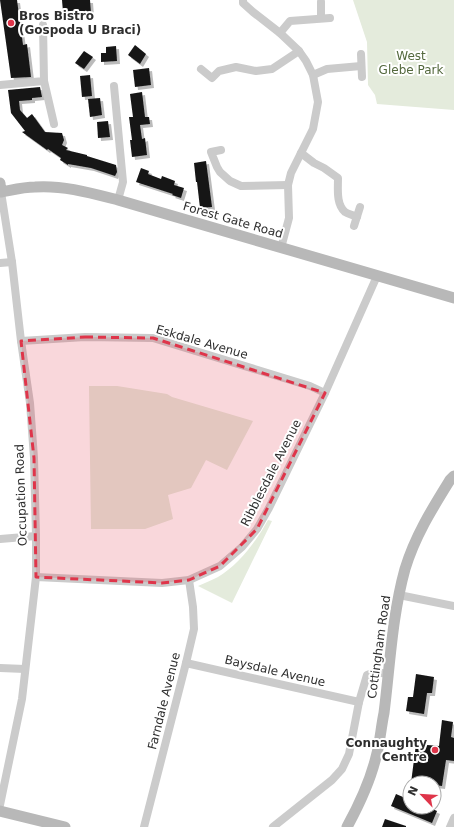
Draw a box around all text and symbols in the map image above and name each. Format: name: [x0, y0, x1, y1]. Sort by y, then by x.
place label: Bros Bistro (Gospoda U Braci): [19, 9, 141, 37]
marker: Bros Bistro (Gospoda U Braci): [6, 18, 16, 28]
park label: West Glebe Park: [379, 49, 443, 77]
street label: Forest Gate Road: [181, 199, 285, 241]
street label: Eskdale Avenue: [154, 322, 250, 362]
street label: Ribblesdale Avenue: [238, 417, 304, 529]
street label: Occupation Road: [12, 444, 30, 546]
street label: Cottingham Road: [365, 594, 393, 700]
street label: Farndale Avenue: [145, 651, 183, 751]
street label: Baysdale Avenue: [223, 653, 327, 689]
place label: Connaughty Centre: [346, 736, 427, 764]
marker: Connaughty Centre: [430, 745, 440, 755]
north arrow: [402, 775, 442, 815]
text: N: [406, 784, 421, 798]

